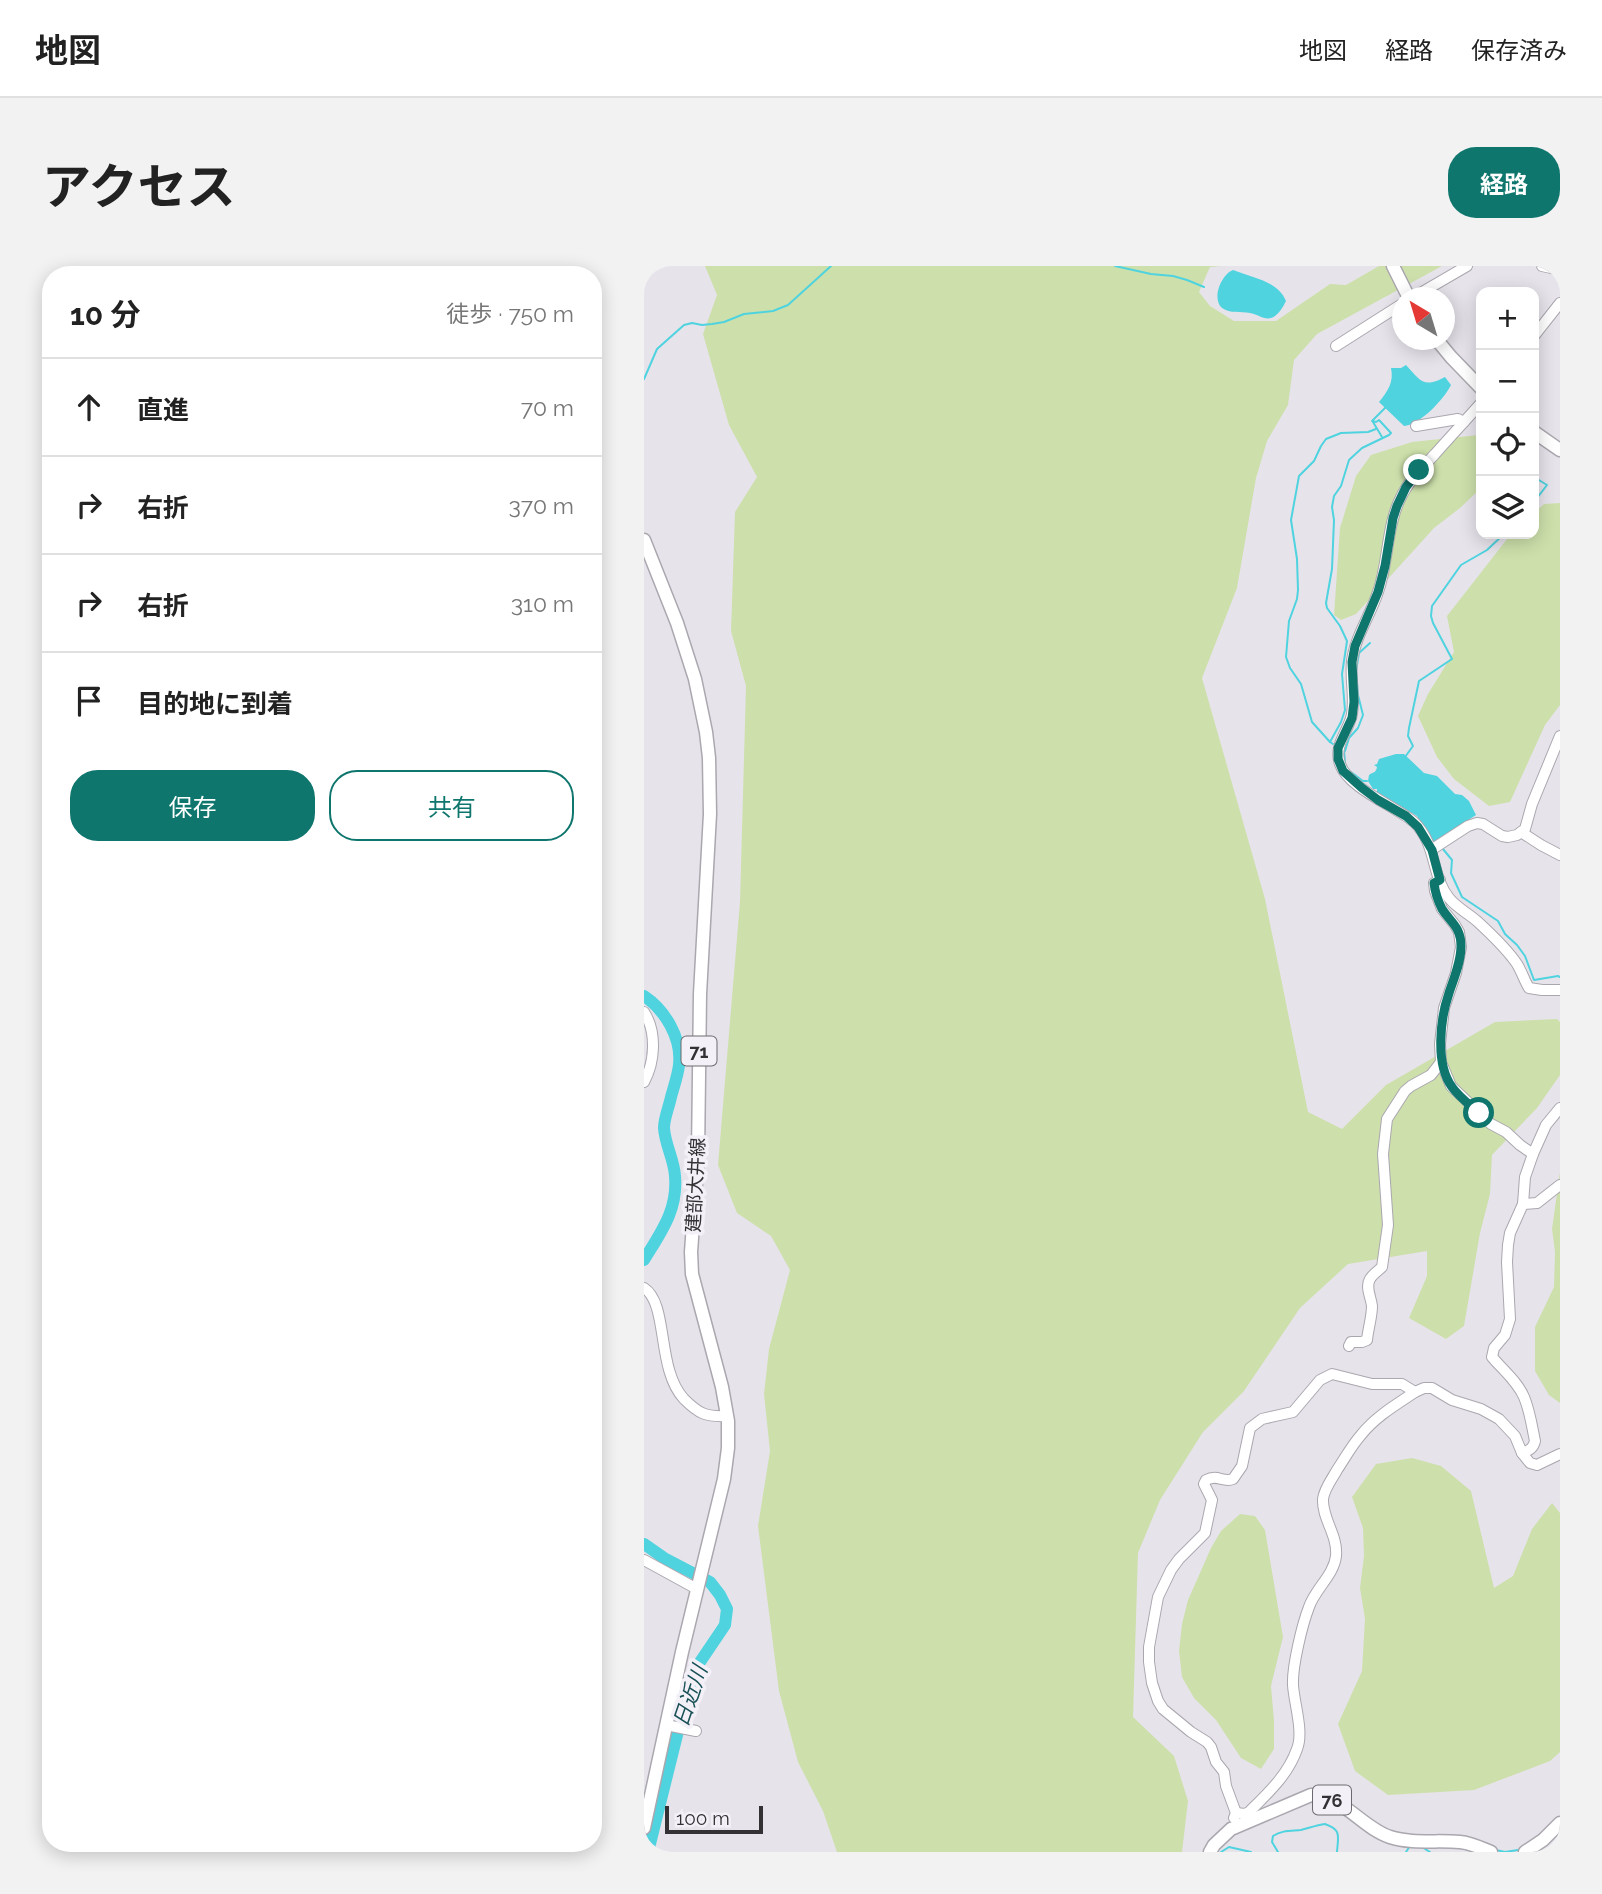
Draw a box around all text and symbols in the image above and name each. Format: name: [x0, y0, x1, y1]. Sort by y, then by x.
text: 地図: [35, 31, 101, 70]
text: 地図: [1299, 36, 1347, 65]
text: 経路: [1385, 36, 1433, 65]
text: 保存済み: [1471, 36, 1567, 65]
button: 経路: [1448, 147, 1560, 218]
text: アクセス: [42, 158, 236, 215]
north arrow: [1392, 287, 1455, 350]
map controls: [1476, 287, 1539, 539]
button: +: [1476, 287, 1539, 350]
text: 10 分: [70, 297, 140, 332]
text: 徒歩 · 750 m: [446, 300, 574, 327]
button: −: [1476, 350, 1539, 413]
icon: ahead: [70, 388, 108, 426]
text: 70 m: [521, 394, 574, 421]
text: 直進: [137, 395, 189, 425]
button: locate: [1476, 413, 1539, 476]
route end: [1403, 454, 1434, 485]
button: layers: [1476, 476, 1539, 539]
icon: right: [70, 486, 108, 524]
text: 370 m: [509, 492, 574, 519]
text: 右折: [137, 493, 189, 523]
icon: right: [70, 584, 108, 622]
text: 310 m: [511, 590, 574, 617]
text: 右折: [137, 591, 189, 621]
icon: arrive: [70, 682, 108, 720]
text: 目的地に到着: [137, 689, 293, 719]
button: 保存: [70, 770, 315, 841]
button: 共有: [329, 770, 574, 841]
road number: 71: [682, 1036, 716, 1066]
route start: [1463, 1097, 1494, 1128]
street label: 建部大井線: [682, 1137, 708, 1233]
water label: 日近川: [668, 1660, 713, 1730]
road number: 76: [1313, 1786, 1351, 1814]
scale bar: [665, 1803, 763, 1835]
text: 100 m: [676, 1807, 730, 1829]

